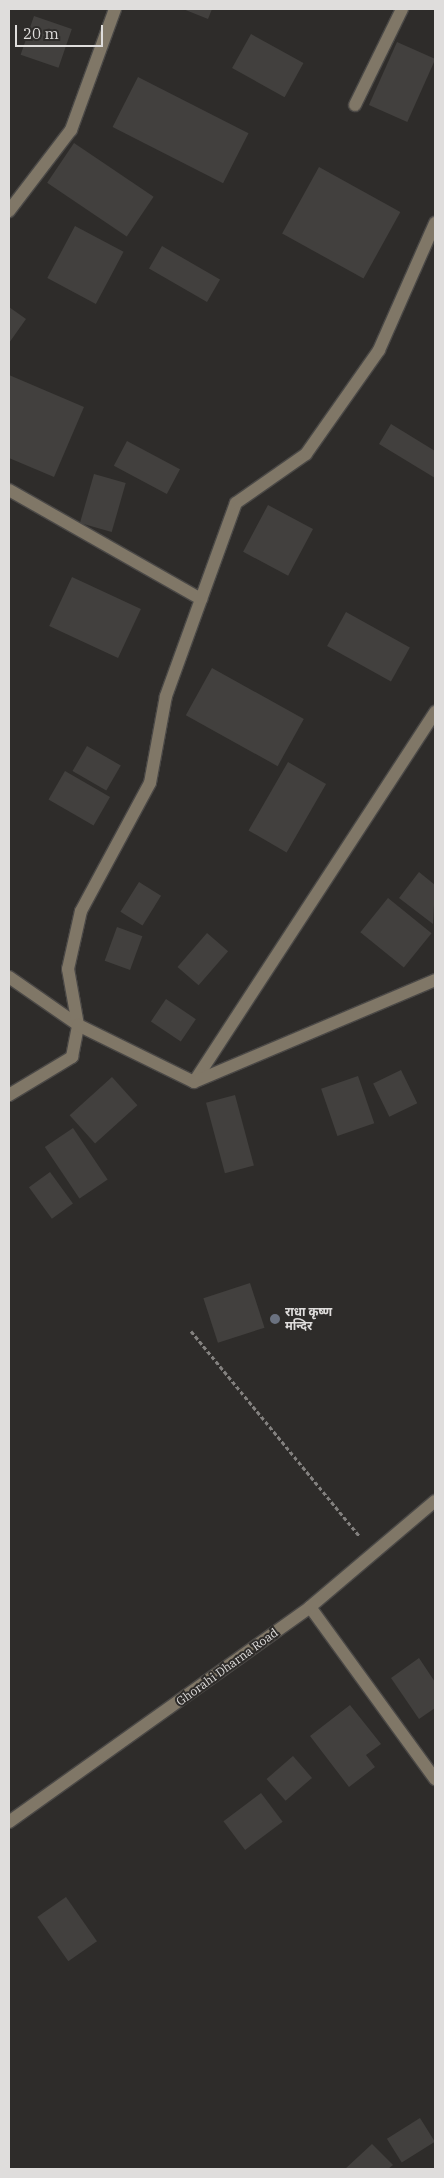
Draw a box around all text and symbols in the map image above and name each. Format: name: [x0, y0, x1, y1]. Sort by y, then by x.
scale bar: [18, 15, 105, 47]
text: 20 m: [23, 24, 59, 43]
place label: राधा कृष्ण मन्दिर: [285, 1305, 332, 1333]
marker: राधा कृष्ण मन्दिर: [269, 1313, 281, 1325]
street label: Ghorahi Dharna Road: [173, 1625, 281, 1709]

